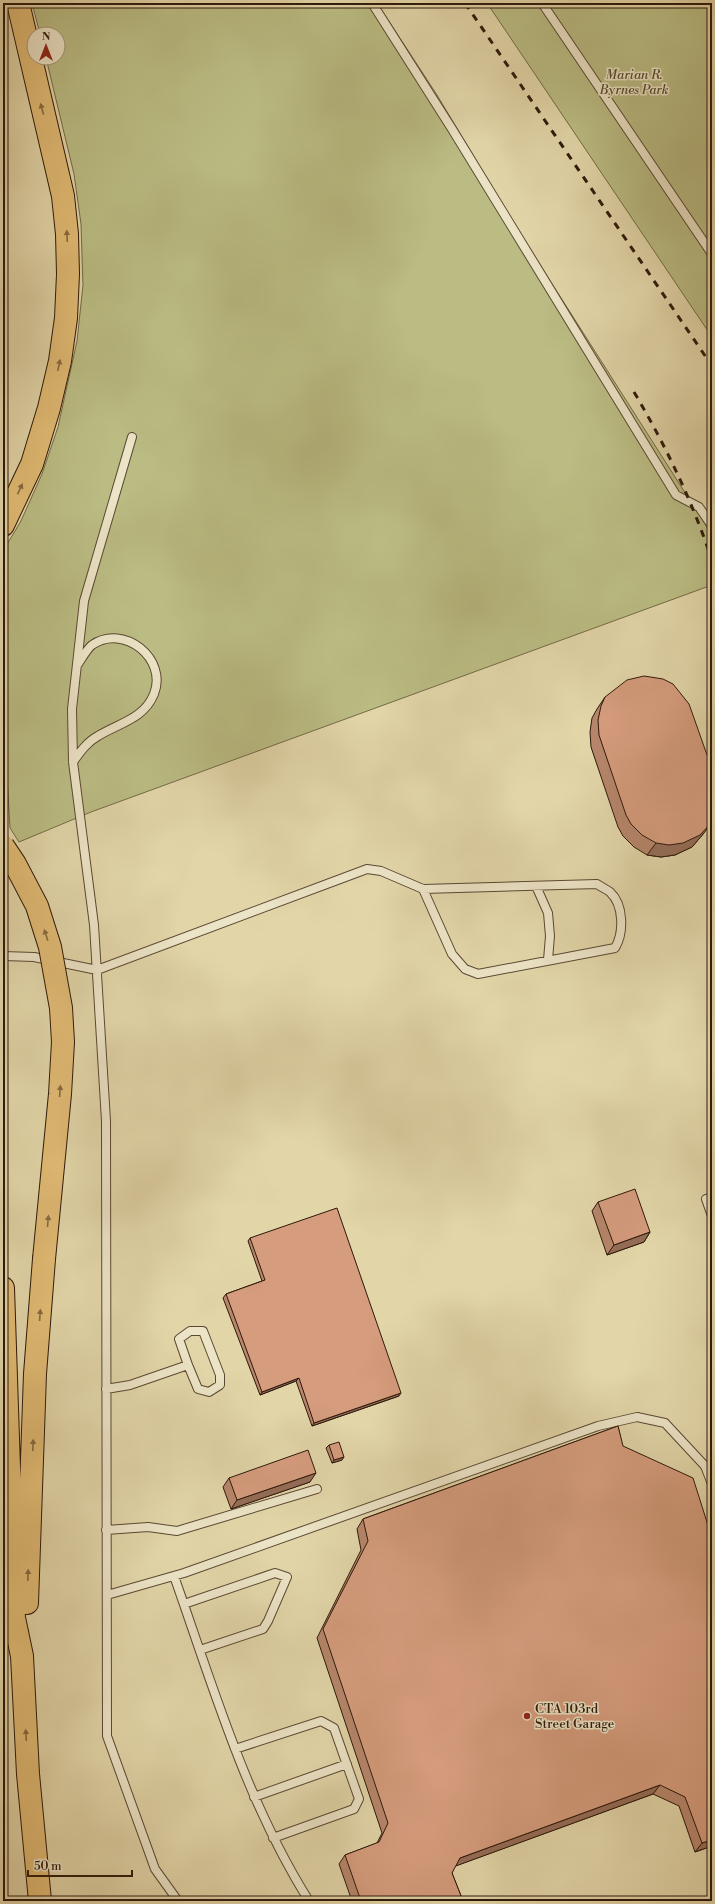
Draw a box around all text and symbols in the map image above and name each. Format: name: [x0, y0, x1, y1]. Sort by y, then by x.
north arrow: [26, 26, 66, 66]
text: N: [42, 30, 51, 44]
park label: Marian R. Byrnes Park: [599, 67, 669, 98]
one-way arrow: [38, 102, 44, 115]
one-way arrow: [63, 230, 70, 242]
one-way arrow: [56, 359, 62, 371]
one-way arrow: [17, 483, 23, 495]
one-way arrow: [43, 929, 49, 941]
one-way arrow: [56, 1085, 63, 1097]
one-way arrow: [45, 1214, 51, 1227]
one-way arrow: [37, 1309, 43, 1321]
one-way arrow: [30, 1438, 36, 1451]
one-way arrow: [25, 1568, 31, 1581]
place label: CTA 103rd Street Garage: [535, 1701, 615, 1732]
marker: CTA 103rd Street Garage: [522, 1711, 532, 1721]
one-way arrow: [23, 1728, 29, 1741]
scale bar: [28, 1852, 132, 1878]
text: 50 m: [34, 1859, 62, 1874]

